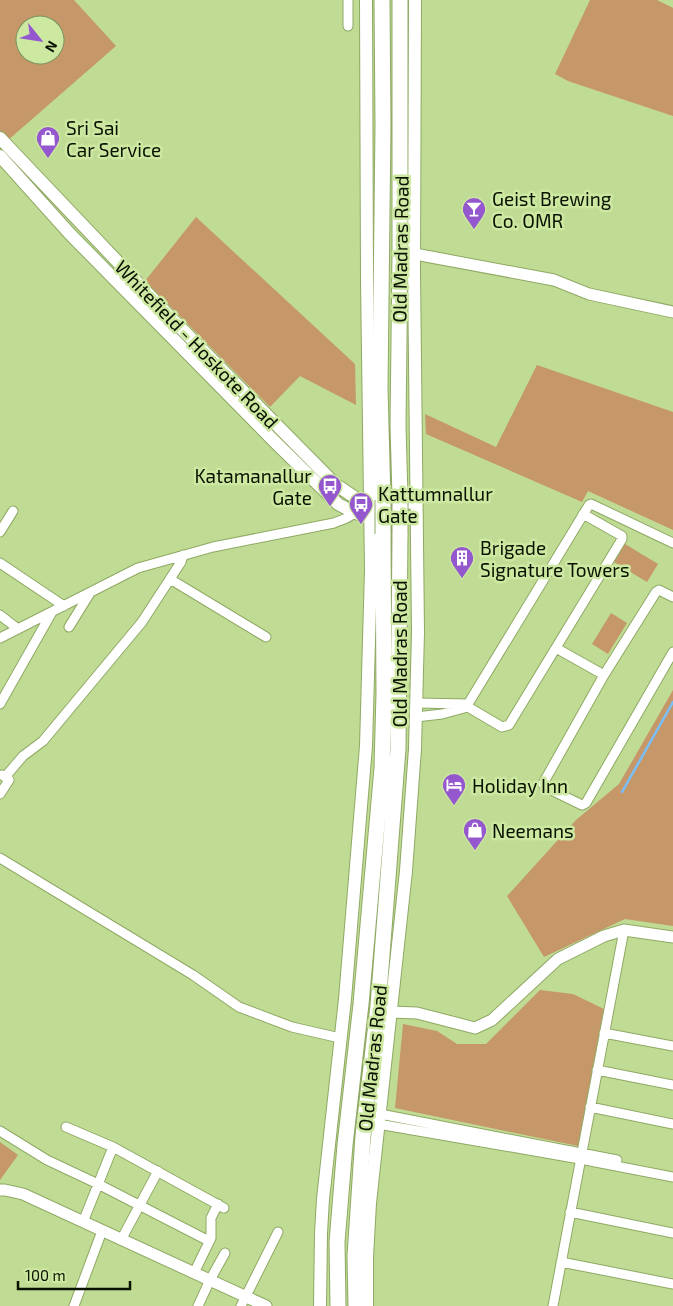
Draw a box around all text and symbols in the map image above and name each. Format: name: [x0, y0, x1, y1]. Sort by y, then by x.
north arrow: [15, 15, 65, 65]
text: N: [42, 38, 62, 55]
place label: Sri Sai Car Service: [66, 116, 161, 161]
shop icon: Sri Sai Car Service: [35, 125, 61, 159]
street label: Old Madras Road: [387, 175, 413, 323]
place label: Geist Brewing Co. OMR: [492, 187, 612, 232]
bar icon: Geist Brewing Co. OMR: [461, 196, 487, 230]
street label: Whitefield - Hoskote Road: [111, 255, 283, 433]
place label: Katamanallur Gate: [194, 464, 312, 509]
bus stop icon: Katamanallur Gate: [317, 473, 343, 507]
place label: Kattumnallur Gate: [378, 482, 493, 527]
bus stop icon: Kattumnallur Gate: [348, 491, 374, 525]
place label: Brigade Signature Towers: [480, 536, 630, 581]
building icon: Brigade Signature Towers: [449, 545, 475, 579]
street label: Old Madras Road: [388, 580, 411, 728]
hotel icon: Holiday Inn: [441, 772, 467, 806]
place label: Holiday Inn: [472, 774, 568, 797]
shop icon: Neemans: [462, 817, 488, 851]
place label: Neemans: [492, 819, 574, 842]
street label: Old Madras Road: [353, 984, 391, 1132]
scale bar: [18, 1258, 130, 1290]
text: 100 m: [25, 1266, 66, 1284]

